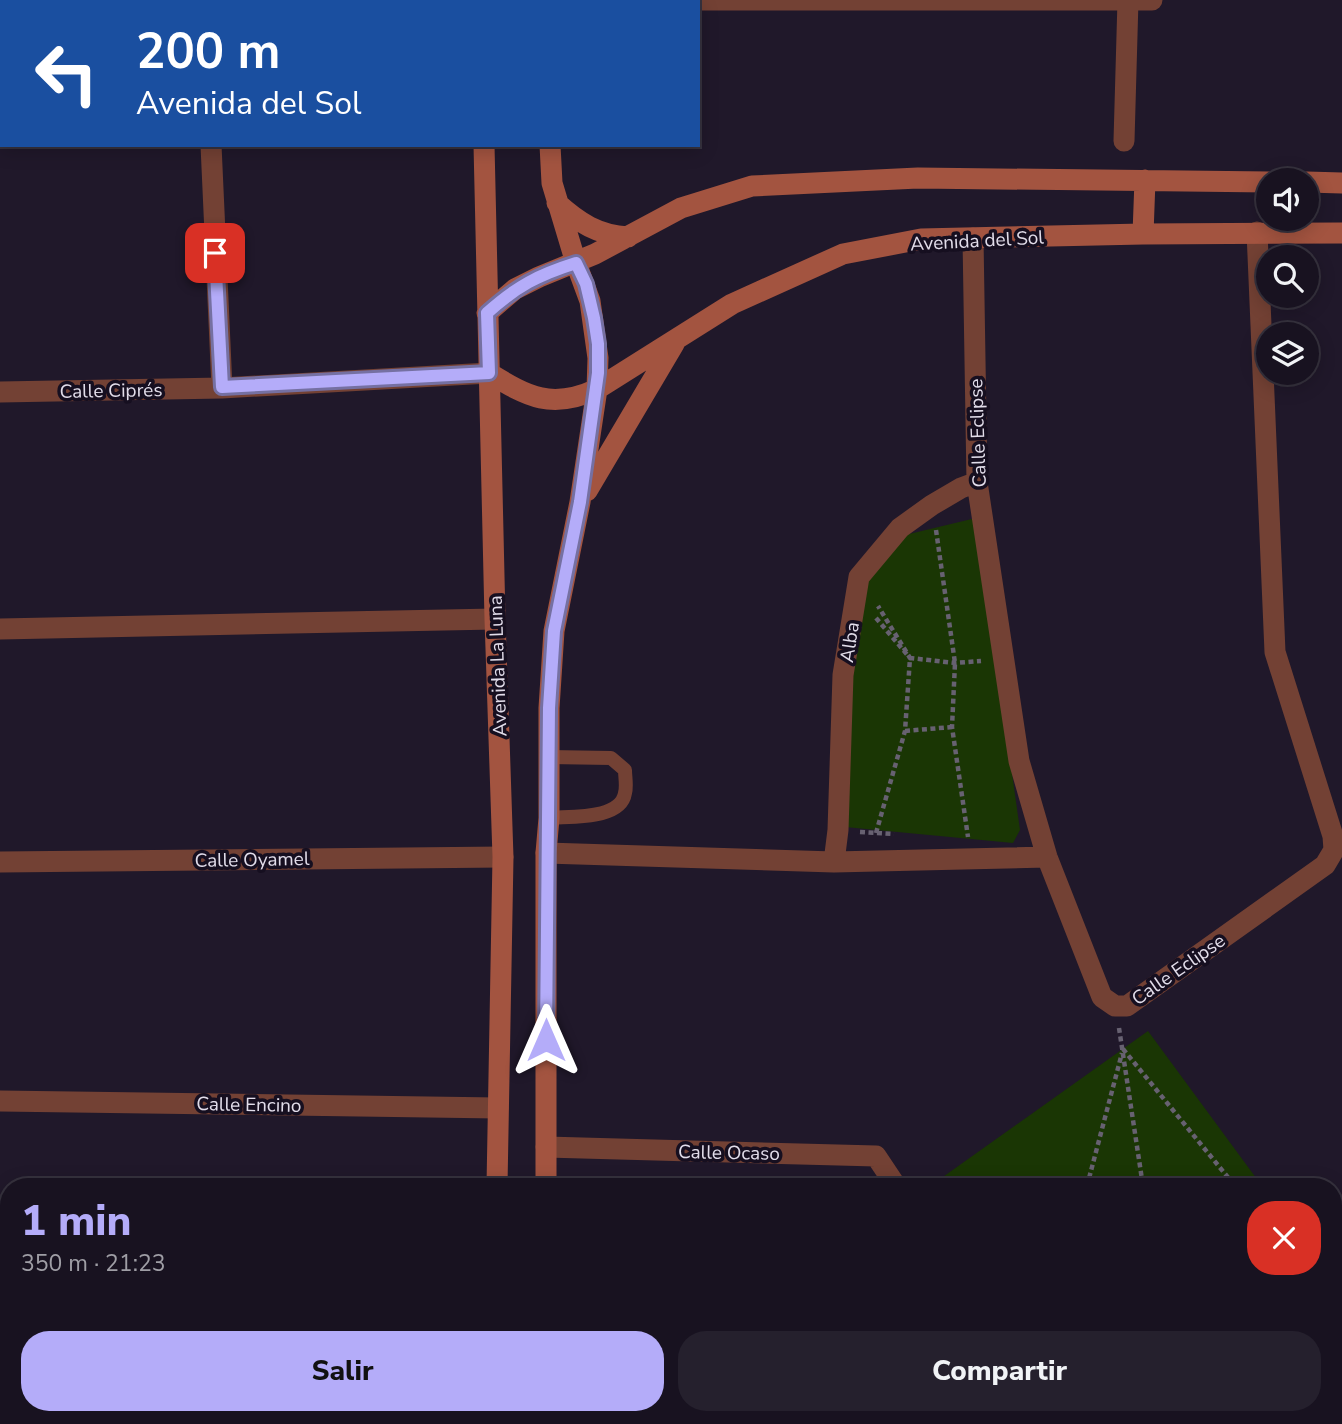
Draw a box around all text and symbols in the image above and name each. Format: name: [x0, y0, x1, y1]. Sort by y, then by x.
text: 200 m: [136, 18, 280, 85]
icon: left: [21, 28, 112, 119]
text: Avenida del Sol: [136, 82, 362, 125]
map controls: [1256, 168, 1319, 385]
button: sound: [1256, 168, 1319, 231]
pin: [185, 223, 245, 283]
street label: Avenida del Sol: [910, 224, 1045, 257]
icon: arrive: [196, 234, 234, 272]
button: search: [1256, 245, 1319, 308]
button: layers: [1256, 322, 1319, 385]
street label: Calle Ciprés: [59, 377, 163, 405]
street label: Calle Eclipse: [963, 378, 993, 488]
street label: Avenida La Luna: [483, 595, 513, 737]
street label: Alba: [834, 620, 866, 664]
street label: Calle Oyamel: [194, 846, 310, 874]
street label: Calle Eclipse: [1127, 928, 1231, 1012]
position arrow: [509, 1003, 583, 1077]
street label: Calle Encino: [196, 1091, 302, 1119]
street label: Calle Ocaso: [678, 1139, 780, 1167]
text: 1 min: [21, 1193, 131, 1250]
button: close: [1247, 1201, 1321, 1275]
text: 350 m · 21:23: [21, 1248, 166, 1279]
button: Salir: [21, 1331, 664, 1411]
button: Compartir: [678, 1331, 1321, 1411]

